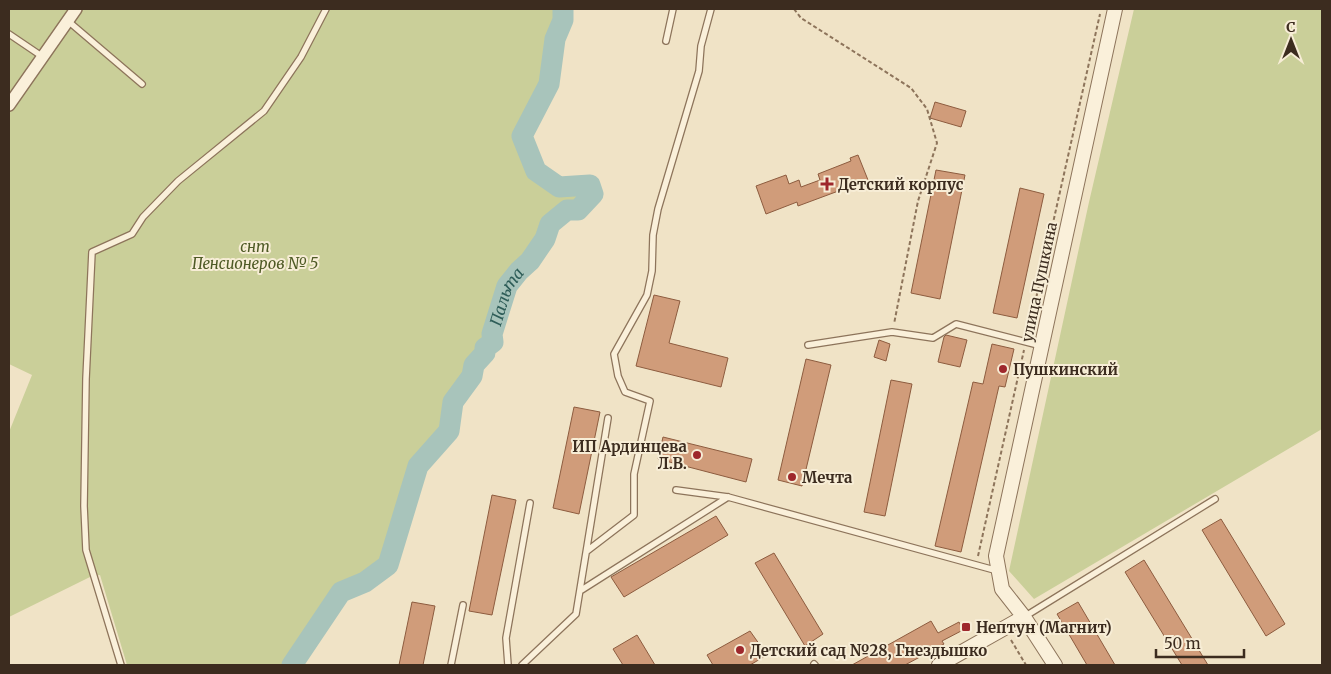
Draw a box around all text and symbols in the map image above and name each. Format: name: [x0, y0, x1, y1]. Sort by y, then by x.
north arrow: [1266, 15, 1316, 65]
text: С: [1286, 18, 1296, 36]
place label: Детский корпус: [838, 175, 964, 194]
marker: Детский корпус: [820, 177, 834, 191]
street label: улица Пушкина: [1017, 220, 1061, 344]
park label: снт Пенсионеров № 5: [192, 237, 319, 273]
water label: Пальта: [485, 263, 528, 328]
place label: Пушкинский: [1013, 360, 1119, 379]
marker: Пушкинский: [997, 363, 1009, 375]
place label: ИП Ардинцева Л.В.: [572, 437, 688, 473]
marker: ИП Ардинцева Л.В.: [691, 449, 703, 461]
place label: Мечта: [802, 468, 853, 487]
marker: Мечта: [786, 471, 798, 483]
place label: Нептун (Магнит): [976, 618, 1112, 637]
marker: Нептун (Магнит): [960, 621, 972, 633]
scale bar: [1156, 626, 1244, 658]
text: 50 m: [1164, 634, 1201, 653]
place label: Детский сад №28, Гнездышко: [750, 641, 987, 661]
marker: Детский сад №28, Гнездышко: [734, 644, 746, 656]

